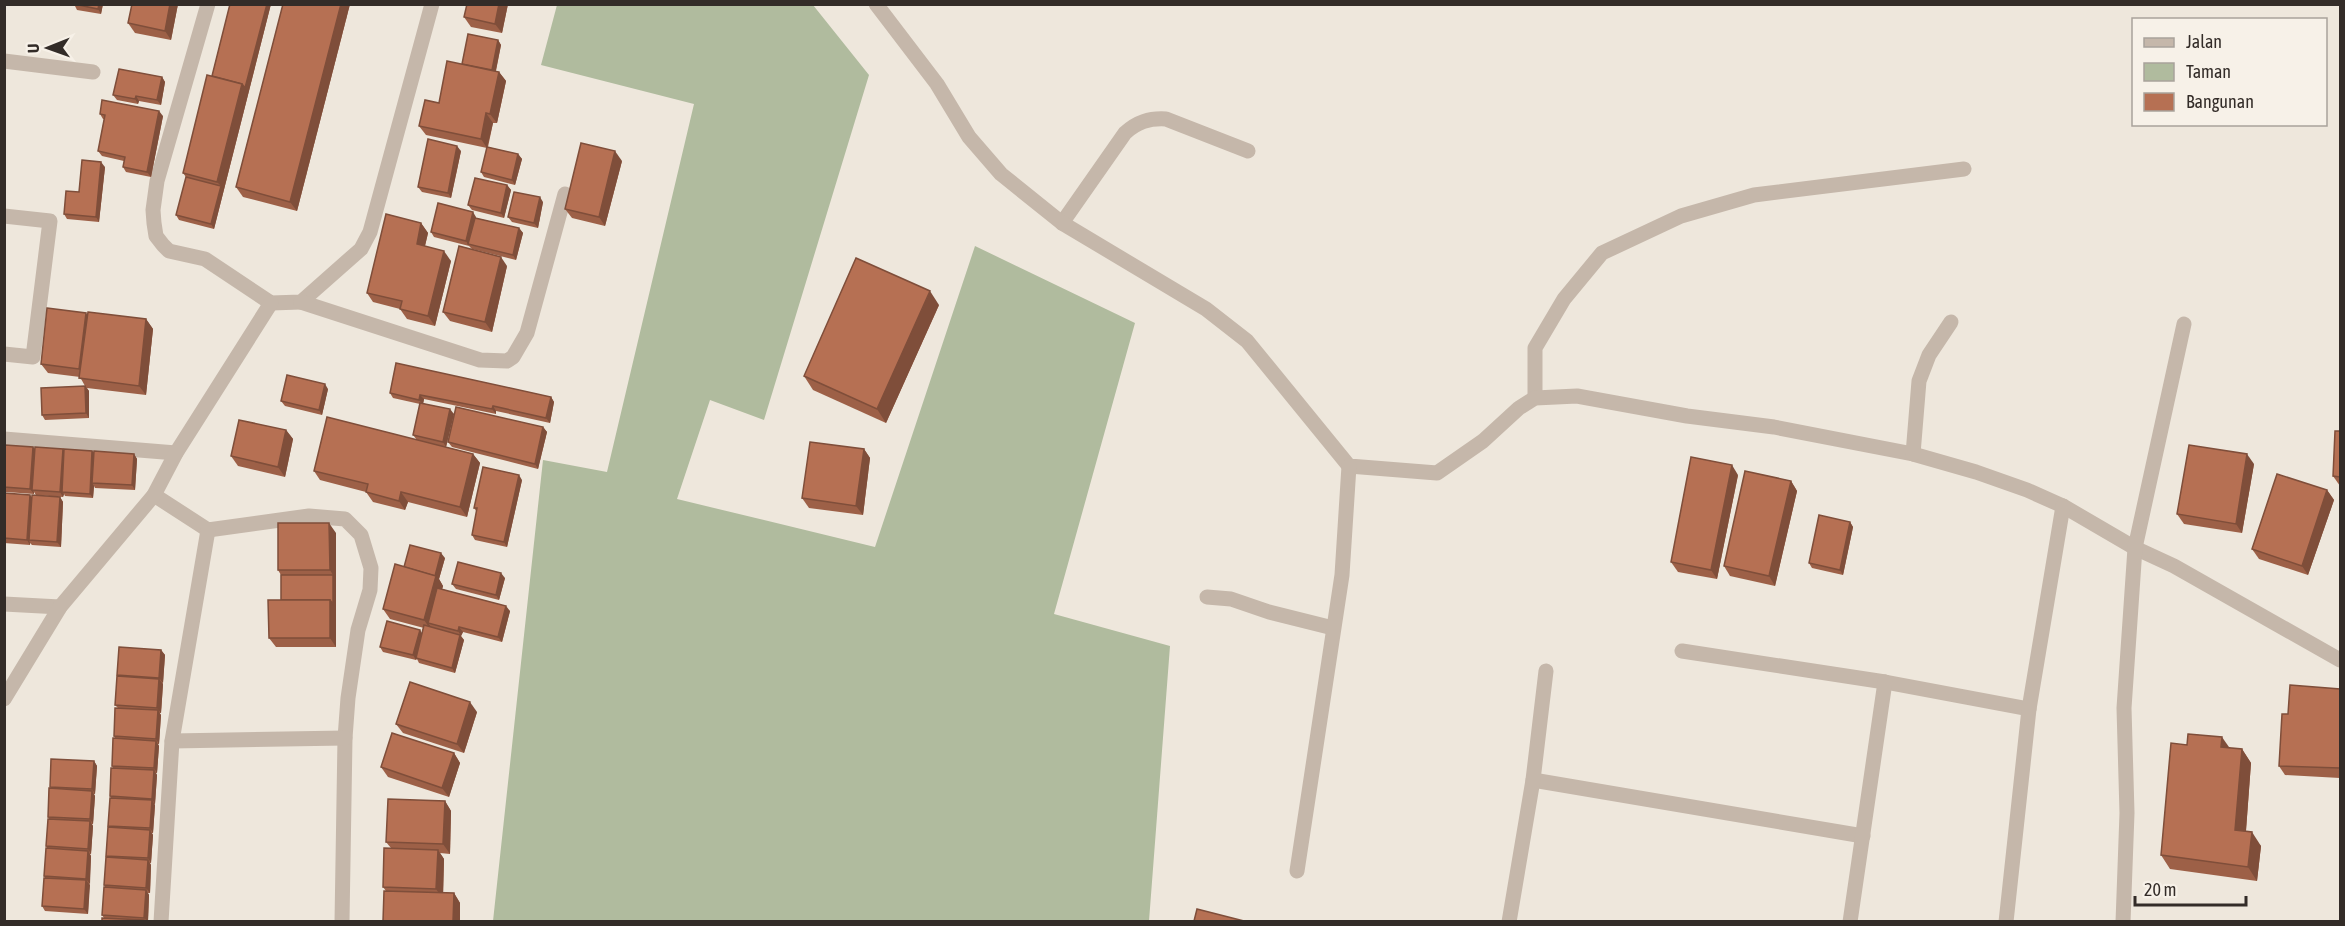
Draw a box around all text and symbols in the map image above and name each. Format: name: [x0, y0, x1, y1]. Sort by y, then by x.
north arrow: [18, 18, 78, 78]
legend: [2132, 18, 2327, 126]
text: Jalan: [2186, 31, 2222, 52]
text: U: [24, 43, 42, 53]
text: Taman: [2186, 61, 2231, 82]
text: Bangunan: [2186, 91, 2254, 112]
scale bar: [2135, 869, 2246, 907]
text: 20 m: [2144, 879, 2176, 900]

